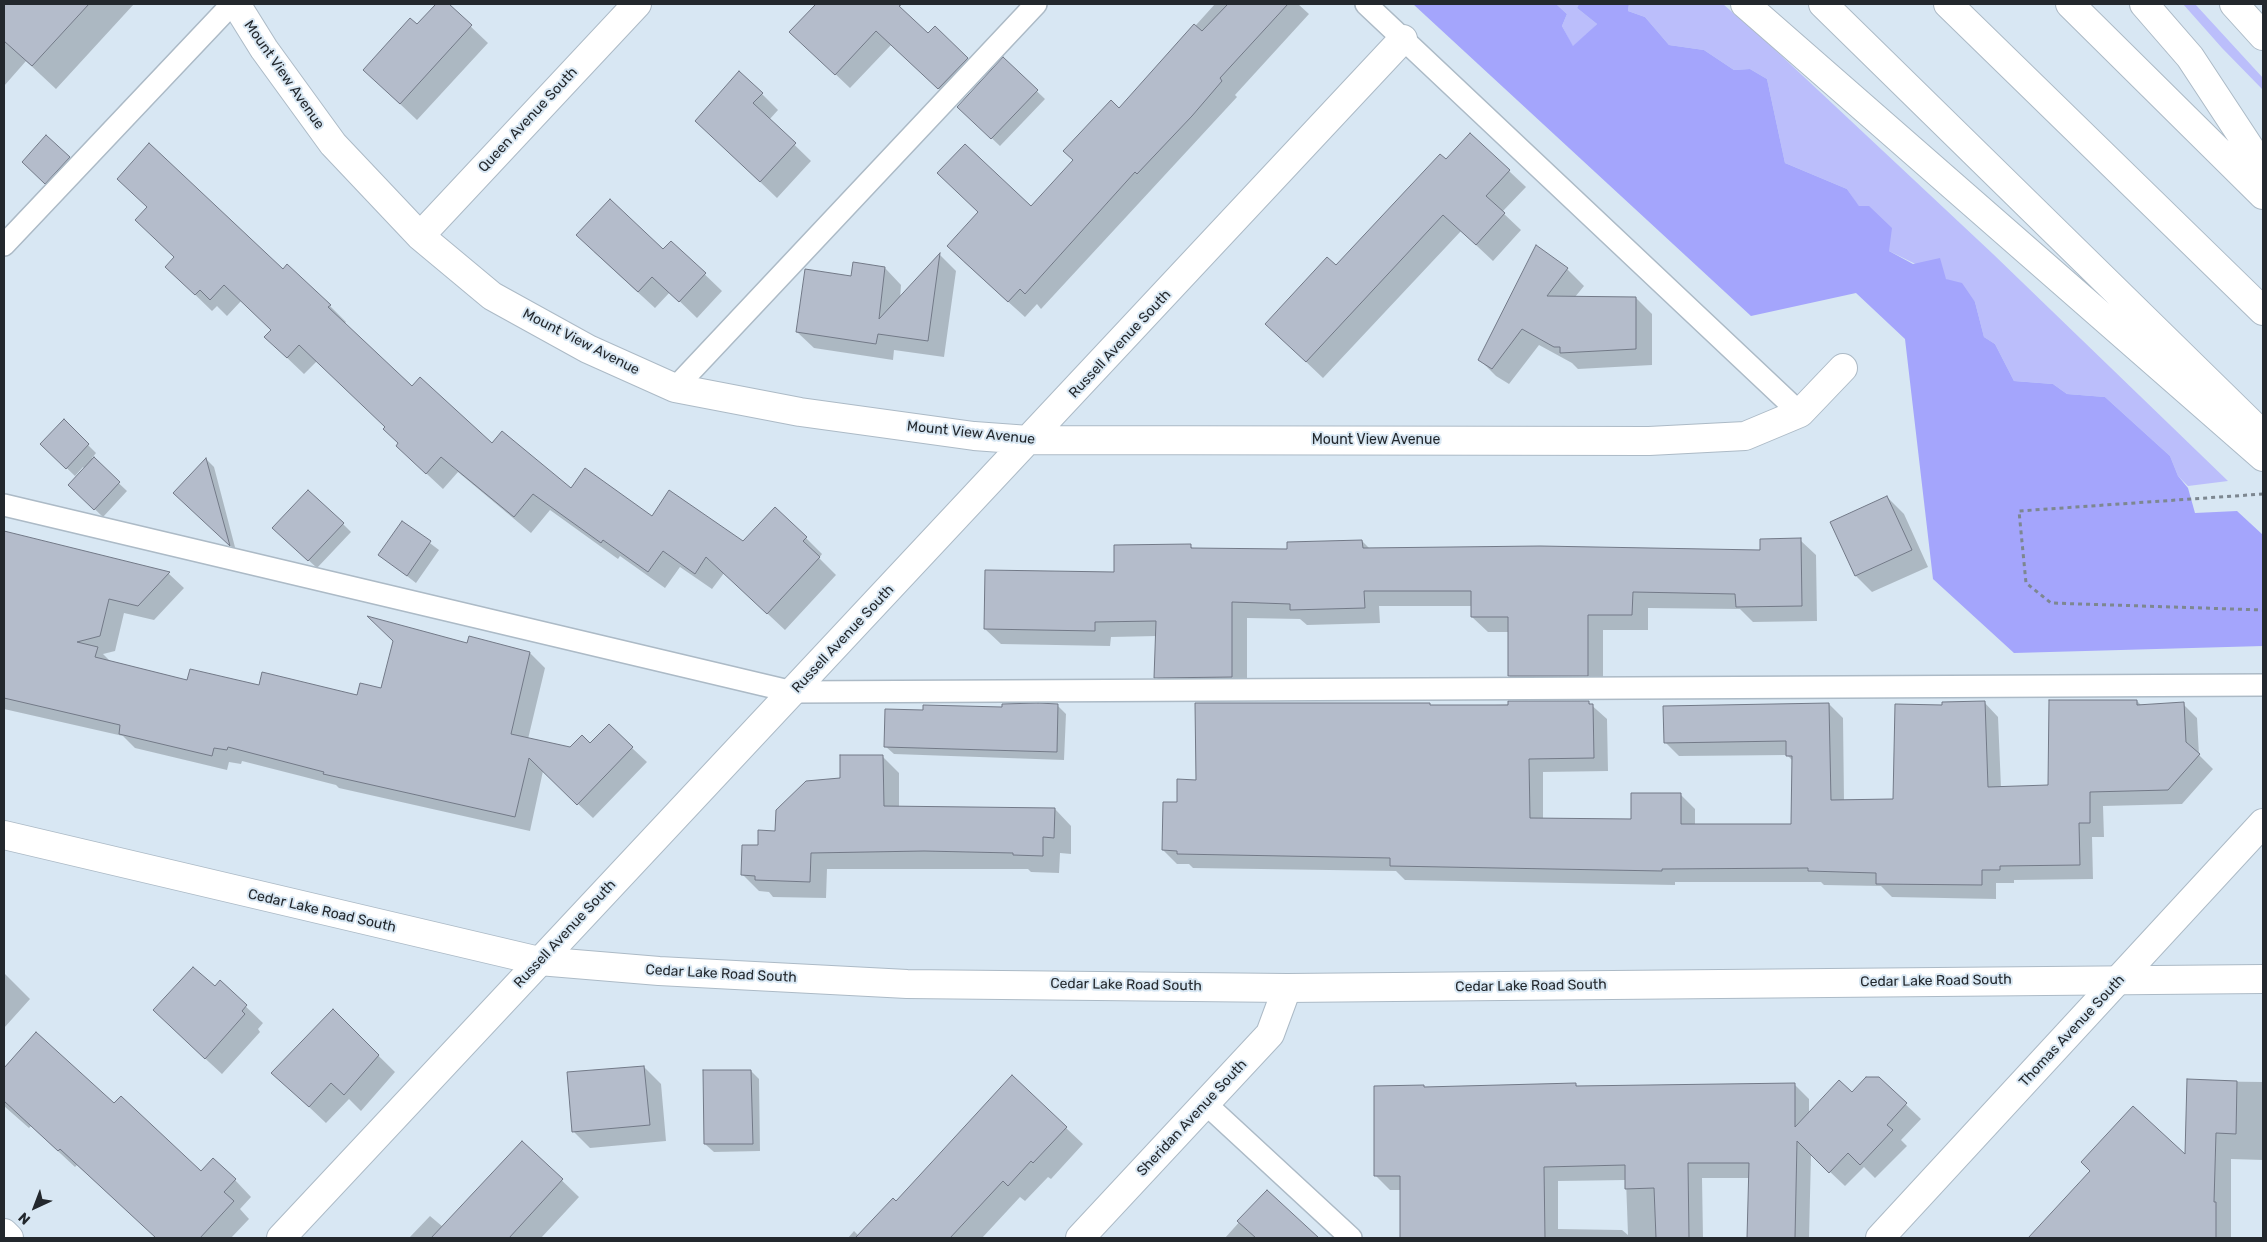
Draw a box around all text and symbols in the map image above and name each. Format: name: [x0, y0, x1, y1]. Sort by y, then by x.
street label: Mount View Avenue: [240, 17, 328, 133]
street label: Queen Avenue South: [475, 64, 581, 176]
street label: Russell Avenue South: [1066, 286, 1174, 402]
street label: Mount View Avenue: [520, 305, 642, 379]
street label: Mount View Avenue: [906, 418, 1036, 448]
street label: Mount View Avenue: [1312, 432, 1440, 448]
street label: Russell Avenue South: [789, 581, 897, 697]
street label: Russell Avenue South: [511, 876, 619, 992]
street label: Cedar Lake Road South: [246, 886, 398, 936]
street label: Cedar Lake Road South: [645, 962, 797, 986]
street label: Cedar Lake Road South: [1860, 971, 2012, 991]
street label: Thomas Avenue South: [2016, 972, 2128, 1090]
street label: Cedar Lake Road South: [1050, 975, 1202, 995]
street label: Cedar Lake Road South: [1455, 976, 1607, 996]
street label: Sheridan Avenue South: [1134, 1056, 1250, 1180]
north arrow: [10, 1182, 60, 1232]
text: N: [15, 1209, 34, 1228]

